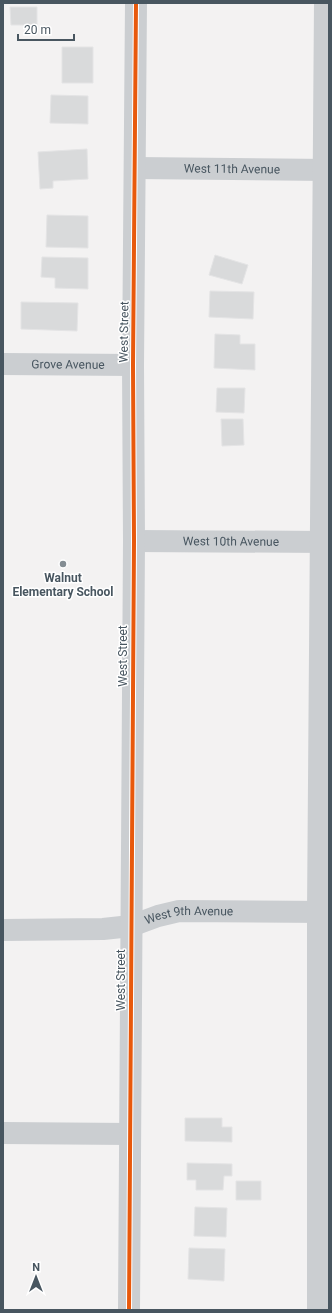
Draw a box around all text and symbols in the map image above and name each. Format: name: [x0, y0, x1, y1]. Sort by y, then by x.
scale bar: [18, 16, 74, 42]
text: 20 m: [24, 23, 51, 37]
street label: West 11th Avenue: [184, 161, 280, 176]
street label: West Street: [116, 301, 132, 363]
street label: Grove Avenue: [31, 357, 105, 372]
street label: West 10th Avenue: [183, 534, 279, 549]
marker: Walnut Elementary School: [58, 559, 68, 569]
place label: Walnut Elementary School: [12, 571, 114, 599]
street label: West Street: [116, 625, 130, 687]
street label: West 9th Avenue: [143, 904, 233, 927]
street label: West Street: [114, 949, 128, 1011]
north arrow: [16, 1257, 56, 1297]
text: N: [32, 1261, 40, 1274]

